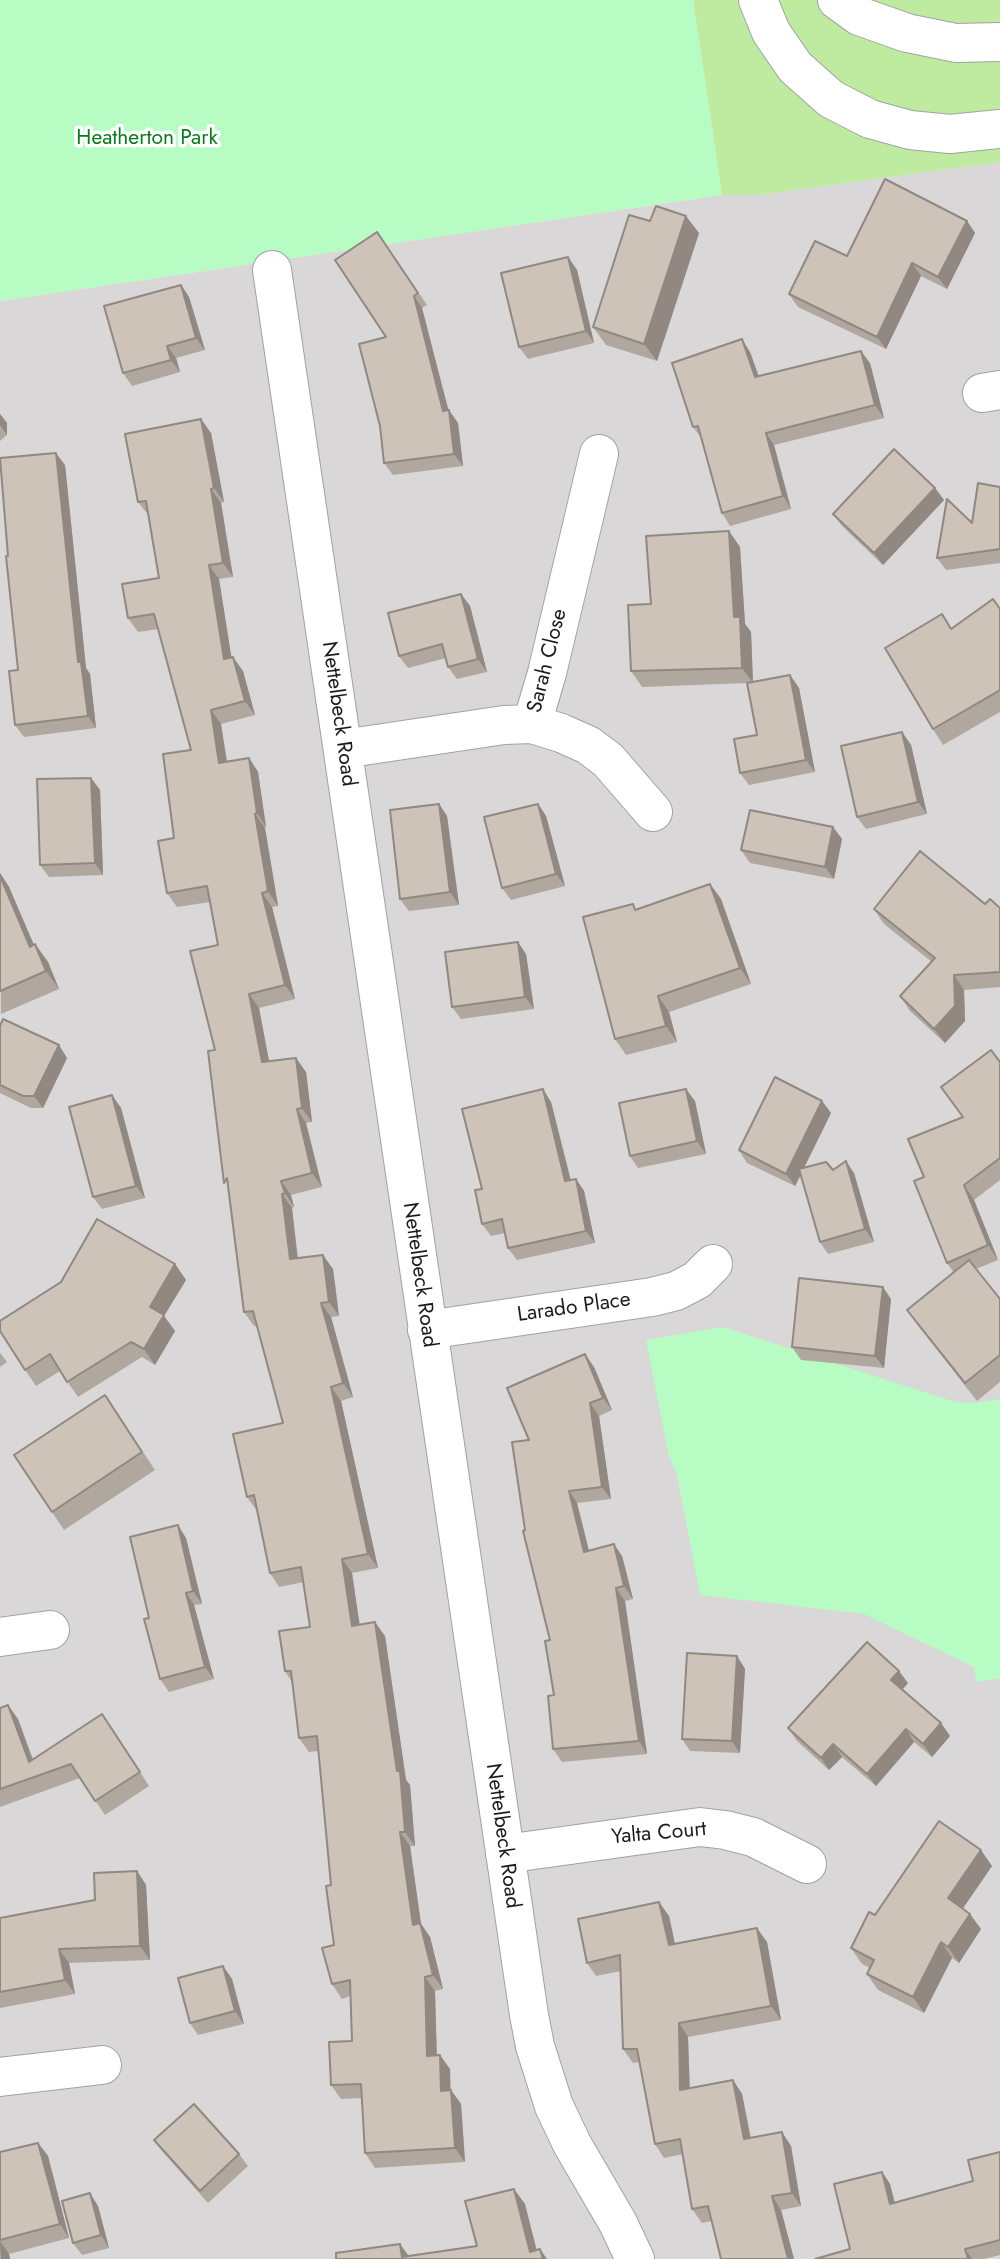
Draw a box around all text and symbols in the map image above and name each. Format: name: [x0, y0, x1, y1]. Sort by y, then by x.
park label: Heatherton Park: [76, 126, 218, 152]
street label: Sarah Close: [523, 606, 573, 716]
street label: Nettelbeck Road: [315, 640, 361, 788]
street label: Nettelbeck Road: [396, 1201, 442, 1349]
street label: Larado Place: [516, 1288, 632, 1328]
street label: Nettelbeck Road: [479, 1762, 525, 1910]
street label: Yalta Court: [610, 1817, 708, 1851]

